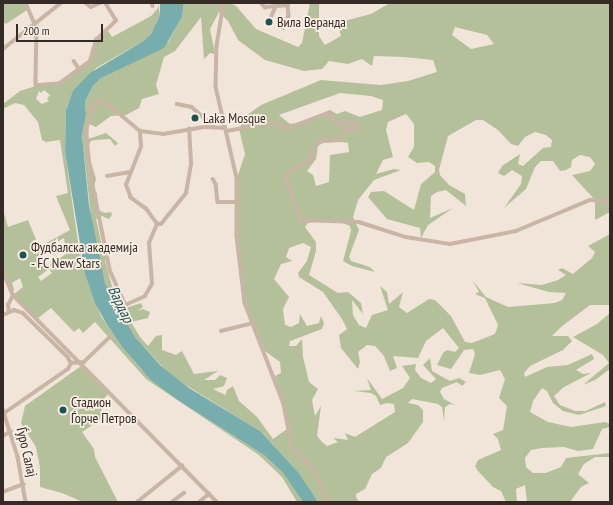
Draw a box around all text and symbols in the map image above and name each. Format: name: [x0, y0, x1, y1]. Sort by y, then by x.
place label: Вила Веранда: [277, 14, 346, 30]
scale bar: [18, 16, 105, 42]
marker: Вила Веранда: [264, 17, 274, 27]
text: 200 m: [23, 23, 50, 38]
place label: Laka Mosque: [203, 110, 266, 126]
marker: Laka Mosque: [190, 113, 200, 123]
place label: Фудбалска академија - FC New Stars: [31, 239, 138, 272]
marker: Фудбалска академија - FC New Stars: [18, 250, 28, 260]
water label: Вардар: [104, 283, 138, 325]
place label: Стадион Ѓорче Петров: [71, 394, 137, 426]
marker: Стадион Ѓорче Петров: [58, 405, 68, 415]
street label: Ѓуро Салај: [13, 426, 41, 478]

